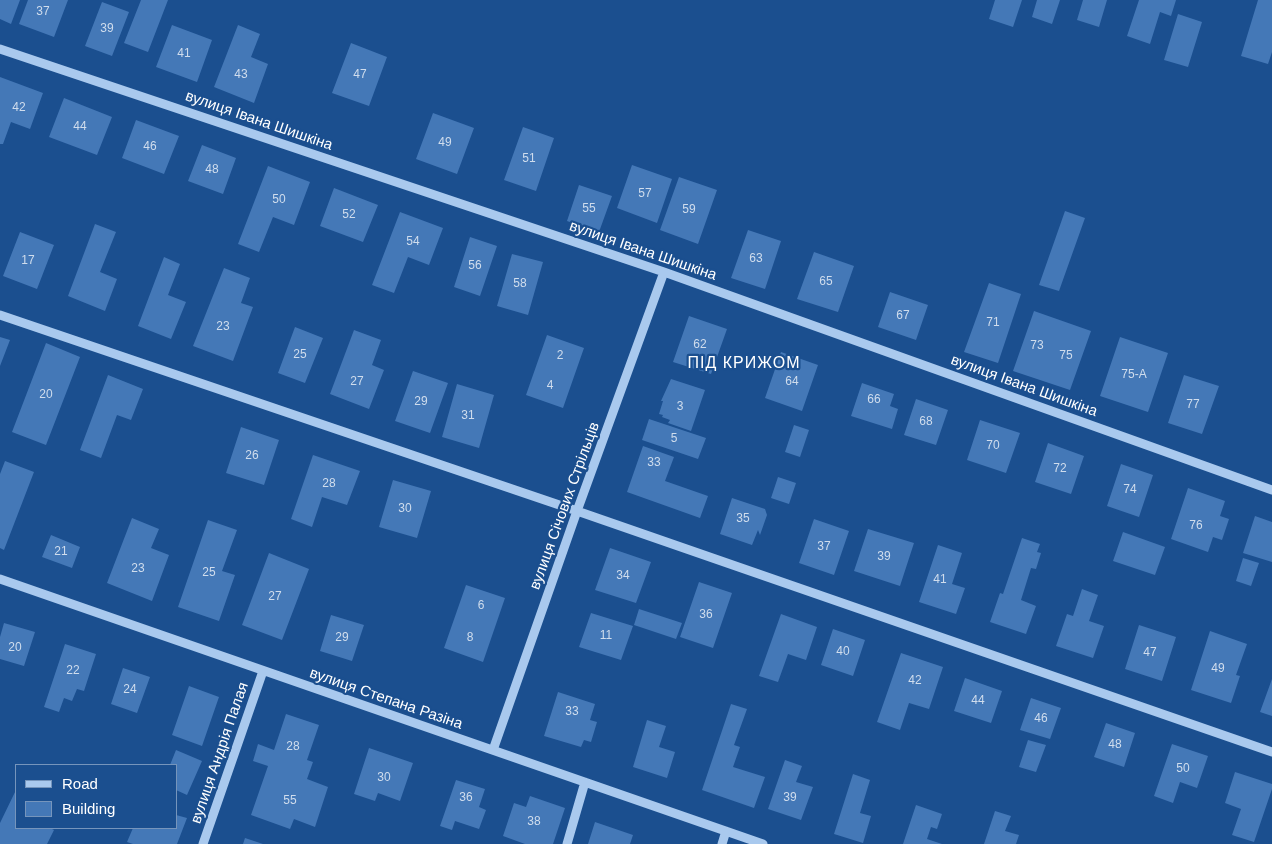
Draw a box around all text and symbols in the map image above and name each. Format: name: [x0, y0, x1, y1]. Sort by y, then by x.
house number: 37: [36, 5, 50, 19]
house number: 39: [100, 22, 114, 36]
house number: 41: [177, 47, 191, 61]
house number: 43: [234, 68, 248, 82]
house number: 47: [353, 68, 367, 82]
street label: вулиця Івана Шишкіна: [183, 87, 335, 155]
house number: 42: [12, 101, 26, 115]
house number: 44: [73, 120, 87, 134]
house number: 49: [438, 136, 452, 150]
house number: 46: [143, 140, 157, 154]
house number: 51: [522, 152, 536, 166]
house number: 48: [205, 163, 219, 177]
house number: 57: [638, 187, 652, 201]
house number: 50: [272, 193, 286, 207]
house number: 55: [582, 202, 596, 216]
house number: 59: [682, 203, 696, 217]
house number: 52: [342, 208, 356, 222]
street label: вулиця Івана Шишкіна: [567, 217, 719, 285]
house number: 54: [406, 235, 420, 249]
house number: 63: [749, 252, 763, 266]
house number: 17: [21, 254, 35, 268]
house number: 56: [468, 259, 482, 273]
house number: 65: [819, 275, 833, 289]
house number: 58: [513, 277, 527, 291]
house number: 67: [896, 309, 910, 323]
house number: 71: [986, 316, 1000, 330]
house number: 23: [216, 320, 230, 334]
house number: 62: [693, 338, 707, 352]
house number: 73: [1030, 339, 1044, 353]
house number: 25: [293, 348, 307, 362]
house number: 2: [557, 349, 563, 363]
house number: 75: [1059, 349, 1073, 363]
street label: вулиця Івана Шишкіна: [948, 351, 1100, 421]
district label: ПІД КРИЖОМ: [686, 354, 802, 374]
house number: 75-А: [1121, 368, 1147, 382]
house number: 27: [350, 375, 364, 389]
house number: 64: [785, 375, 799, 389]
house number: 4: [547, 379, 553, 393]
house number: 20: [39, 388, 53, 402]
house number: 66: [867, 393, 881, 407]
house number: 29: [414, 395, 428, 409]
house number: 77: [1186, 398, 1200, 412]
house number: 3: [677, 400, 683, 414]
house number: 31: [461, 409, 475, 423]
house number: 68: [919, 415, 933, 429]
street label: вулиця Січових Стрільців: [526, 420, 604, 592]
house number: 5: [671, 432, 677, 446]
house number: 70: [986, 439, 1000, 453]
house number: 26: [245, 449, 259, 463]
house number: 33: [647, 456, 661, 470]
house number: 72: [1053, 462, 1067, 476]
house number: 28: [322, 477, 336, 491]
house number: 74: [1123, 483, 1137, 497]
house number: 30: [398, 502, 412, 516]
house number: 35: [736, 512, 750, 526]
house number: 76: [1189, 519, 1203, 533]
house number: 37: [817, 540, 831, 554]
house number: 21: [54, 545, 68, 559]
house number: 39: [877, 550, 891, 564]
house number: 23: [131, 562, 145, 576]
house number: 25: [202, 566, 216, 580]
house number: 34: [616, 569, 630, 583]
house number: 41: [933, 573, 947, 587]
house number: 27: [268, 590, 282, 604]
house number: 6: [478, 599, 484, 613]
house number: 36: [699, 608, 713, 622]
house number: 11: [600, 629, 612, 643]
house number: 29: [335, 631, 349, 645]
house number: 8: [467, 631, 473, 645]
house number: 20: [8, 641, 22, 655]
house number: 40: [836, 645, 850, 659]
house number: 47: [1143, 646, 1157, 660]
house number: 49: [1211, 662, 1225, 676]
house number: 22: [66, 664, 80, 678]
street label: вулиця Степана Разіна: [307, 664, 465, 734]
house number: 42: [908, 674, 922, 688]
street label: вулиця Андрія Палая: [187, 680, 253, 826]
house number: 24: [123, 683, 137, 697]
house number: 44: [971, 694, 985, 708]
house number: 33: [565, 705, 579, 719]
house number: 46: [1034, 712, 1048, 726]
house number: 48: [1108, 738, 1122, 752]
house number: 28: [286, 740, 300, 754]
house number: 50: [1176, 762, 1190, 776]
legend: [15, 764, 178, 829]
house number: 30: [377, 771, 391, 785]
text: Road: [62, 775, 98, 792]
house number: 36: [459, 791, 473, 805]
house number: 39: [783, 791, 797, 805]
house number: 55: [283, 794, 297, 808]
text: Building: [62, 800, 115, 817]
house number: 38: [527, 815, 541, 829]

